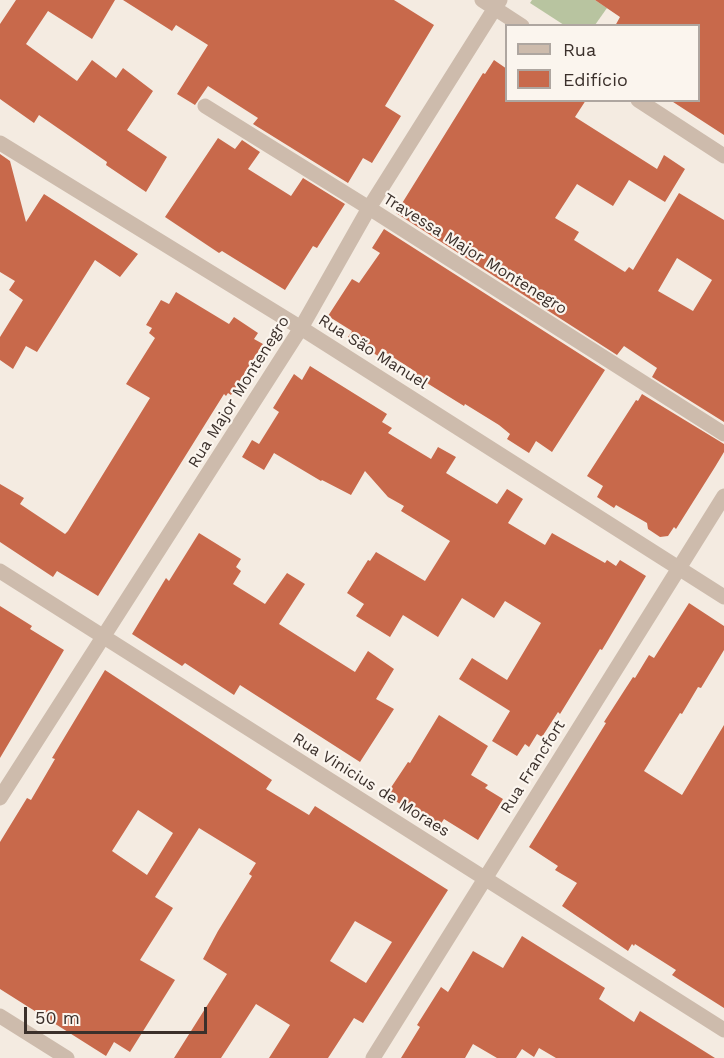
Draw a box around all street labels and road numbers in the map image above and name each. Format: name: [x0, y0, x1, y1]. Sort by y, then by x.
street label: Travessa Major Montenegro: [379, 189, 571, 319]
street label: Rua São Manuel: [315, 311, 431, 393]
street label: Rua Major Montenegro: [184, 312, 294, 472]
street label: Rua Francfort: [497, 717, 569, 817]
street label: Rua Vinicius de Moraes: [289, 729, 453, 841]

